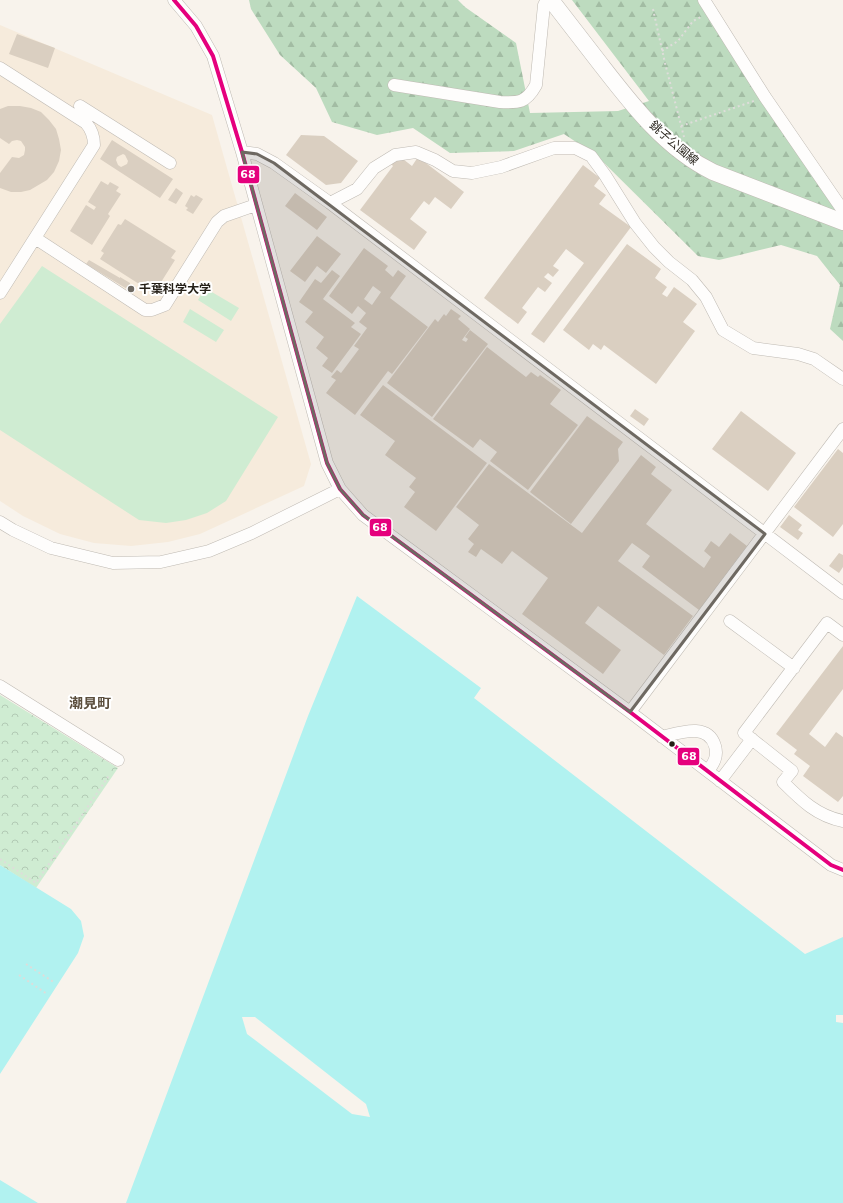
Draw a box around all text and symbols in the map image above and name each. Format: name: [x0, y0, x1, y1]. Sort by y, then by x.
street label: 銚子公園線: [647, 118, 701, 168]
line badge: 68: [237, 165, 260, 184]
text: 68: [240, 168, 256, 181]
place label: 千葉科学大学: [139, 282, 211, 296]
marker: 千葉科学大学: [126, 284, 136, 294]
line badge: 68: [369, 518, 392, 537]
text: 68: [372, 521, 388, 534]
district label: 潮見町: [69, 695, 111, 711]
unlabelled marker: [667, 739, 677, 749]
line badge: 68: [677, 747, 700, 766]
text: 68: [681, 750, 697, 763]

